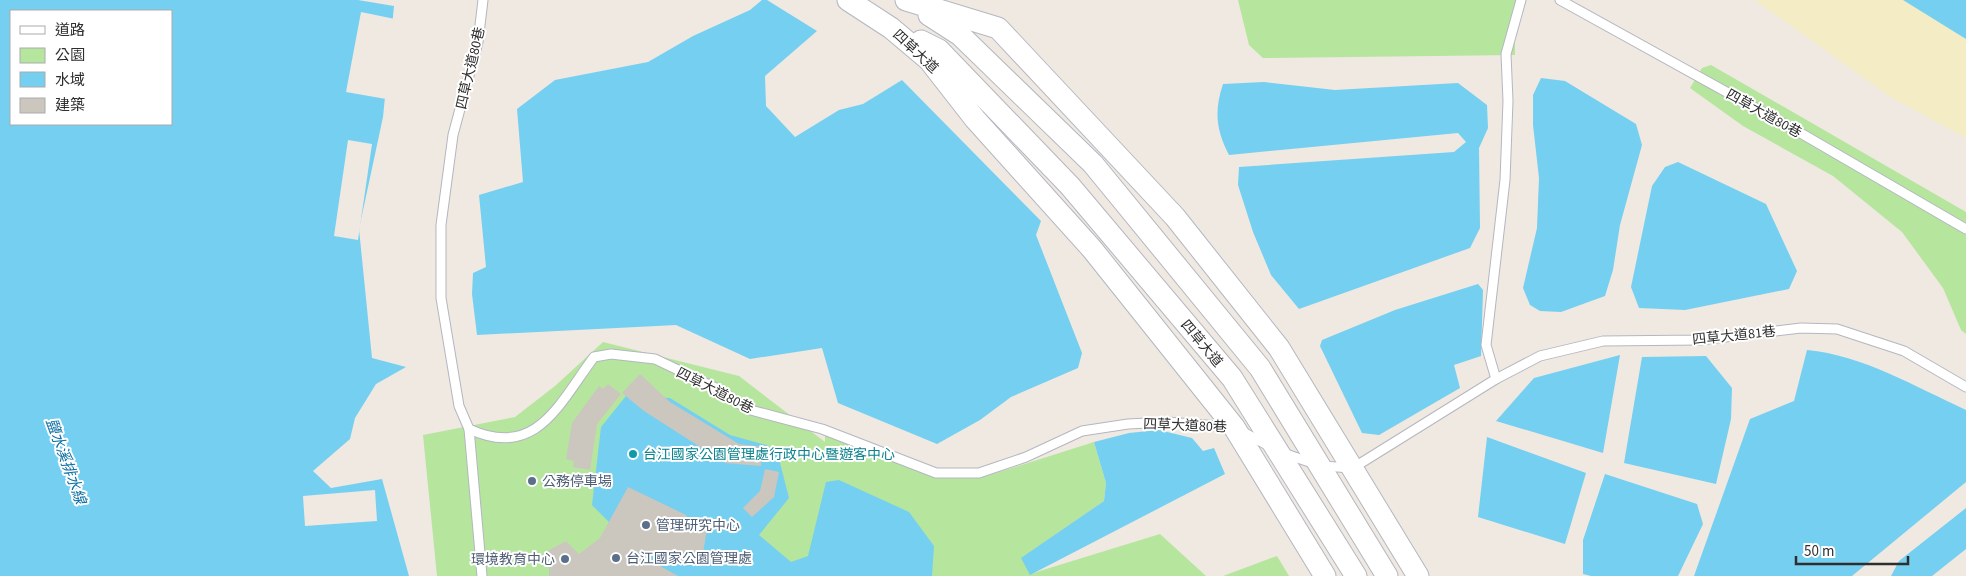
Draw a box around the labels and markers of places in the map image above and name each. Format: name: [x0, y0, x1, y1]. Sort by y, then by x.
place label: 台江國家公園管理處行政中心暨遊客中心: [643, 445, 895, 465]
marker: 台江國家公園管理處行政中心暨遊客中心: [627, 448, 639, 460]
place label: 公務停車場: [542, 472, 612, 492]
marker: 公務停車場: [526, 475, 538, 487]
place label: 管理研究中心: [656, 516, 740, 536]
marker: 管理研究中心: [640, 519, 652, 531]
place label: 台江國家公園管理處: [626, 549, 752, 569]
place label: 環境教育中心: [471, 550, 555, 570]
marker: 台江國家公園管理處: [610, 552, 622, 564]
marker: 環境教育中心: [559, 553, 571, 565]

